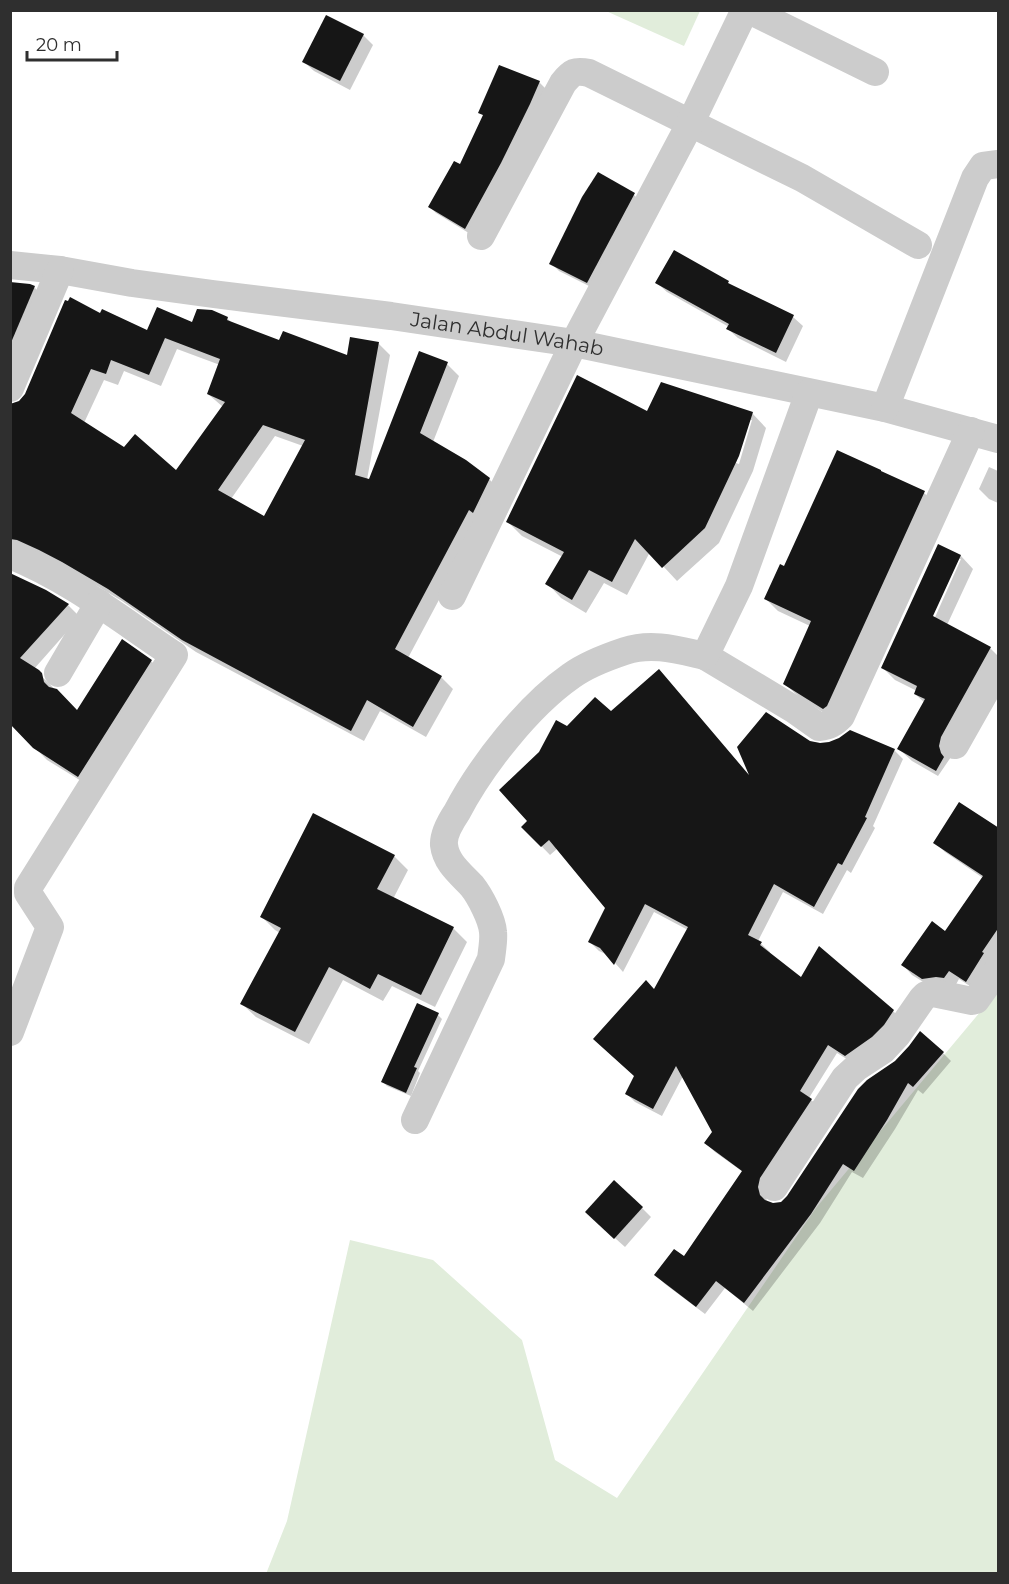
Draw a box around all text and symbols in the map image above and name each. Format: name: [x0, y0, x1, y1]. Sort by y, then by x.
scale bar: [27, 24, 117, 62]
text: 20 m: [36, 34, 82, 56]
street label: Jalan Abdul Wahab: [408, 307, 606, 361]

